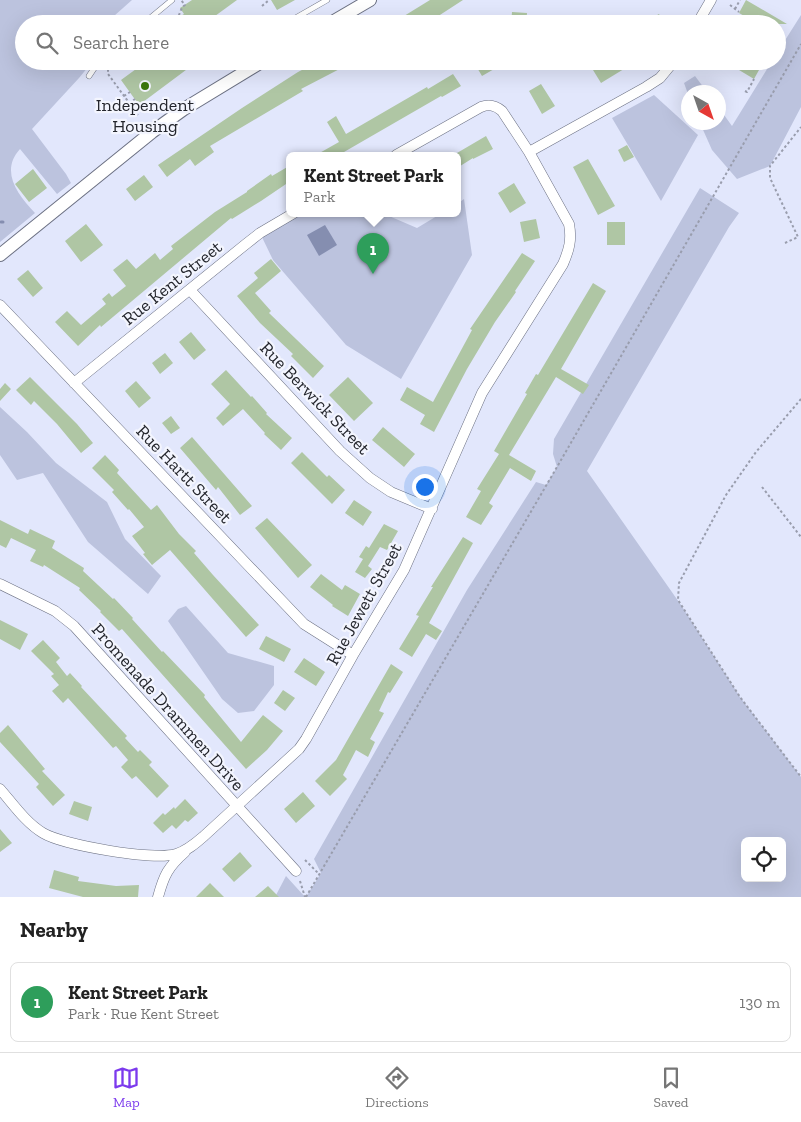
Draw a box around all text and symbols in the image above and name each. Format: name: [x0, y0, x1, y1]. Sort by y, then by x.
search box: [15, 15, 786, 70]
icon: search: [33, 29, 61, 57]
text: Search here: [73, 31, 169, 54]
marker: Independent Housing: [139, 80, 151, 92]
north arrow: [681, 85, 726, 130]
place label: Independent Housing: [96, 94, 195, 137]
popup: [286, 152, 461, 217]
text: Kent Street Park: [304, 164, 443, 187]
text: Park: [304, 187, 335, 206]
pin: 1: [357, 233, 389, 274]
street label: Rue Kent Street: [118, 236, 227, 330]
street label: Rue Berwick Street: [255, 337, 375, 459]
street label: Rue Hartt Street: [132, 420, 237, 528]
your location: [412, 474, 438, 500]
street label: Rue Jewett Street: [321, 539, 407, 669]
street label: Promenade Drammen Drive: [87, 619, 249, 795]
map controls: [741, 837, 786, 882]
button: locate: [741, 837, 786, 882]
text: Nearby: [20, 917, 88, 942]
text: Kent Street Park: [68, 981, 208, 1004]
text: 1: [34, 993, 40, 1012]
text: 130 m: [739, 993, 780, 1012]
text: Park · Rue Kent Street: [68, 1004, 219, 1023]
tab: Map: [112, 1064, 140, 1111]
tab: Directions: [365, 1064, 429, 1111]
tab: Saved: [653, 1064, 689, 1111]

